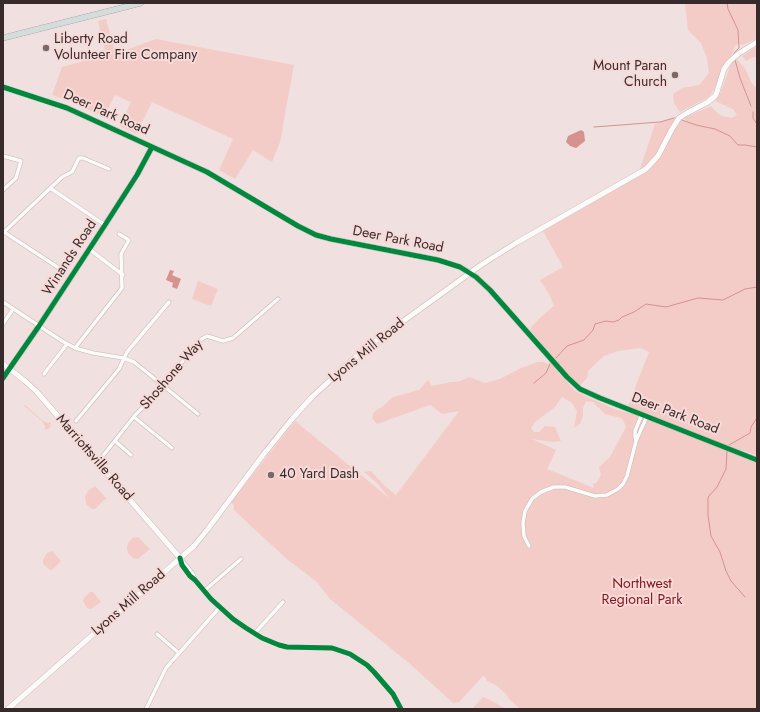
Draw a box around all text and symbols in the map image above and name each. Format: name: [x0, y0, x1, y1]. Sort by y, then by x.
place label: Liberty Road Volunteer Fire Company: [54, 32, 197, 64]
marker: Liberty Road Volunteer Fire Company: [41, 43, 51, 53]
place label: Mount Paran Church: [593, 59, 667, 92]
marker: Mount Paran Church: [670, 70, 680, 80]
street label: Deer Park Road: [60, 87, 152, 139]
street label: Winands Road: [39, 217, 101, 299]
street label: Deer Park Road: [351, 223, 445, 257]
street label: Lyons Mill Road: [326, 315, 408, 387]
street label: Shoshone Way: [137, 337, 207, 413]
street label: Deer Park Road: [629, 390, 721, 438]
street label: Marriottsville Road: [52, 411, 136, 505]
place label: 40 Yard Dash: [279, 467, 359, 483]
marker: 40 Yard Dash: [266, 470, 276, 480]
street label: Lyons Mill Road: [89, 566, 169, 640]
park label: Northwest Regional Park: [602, 577, 682, 610]

